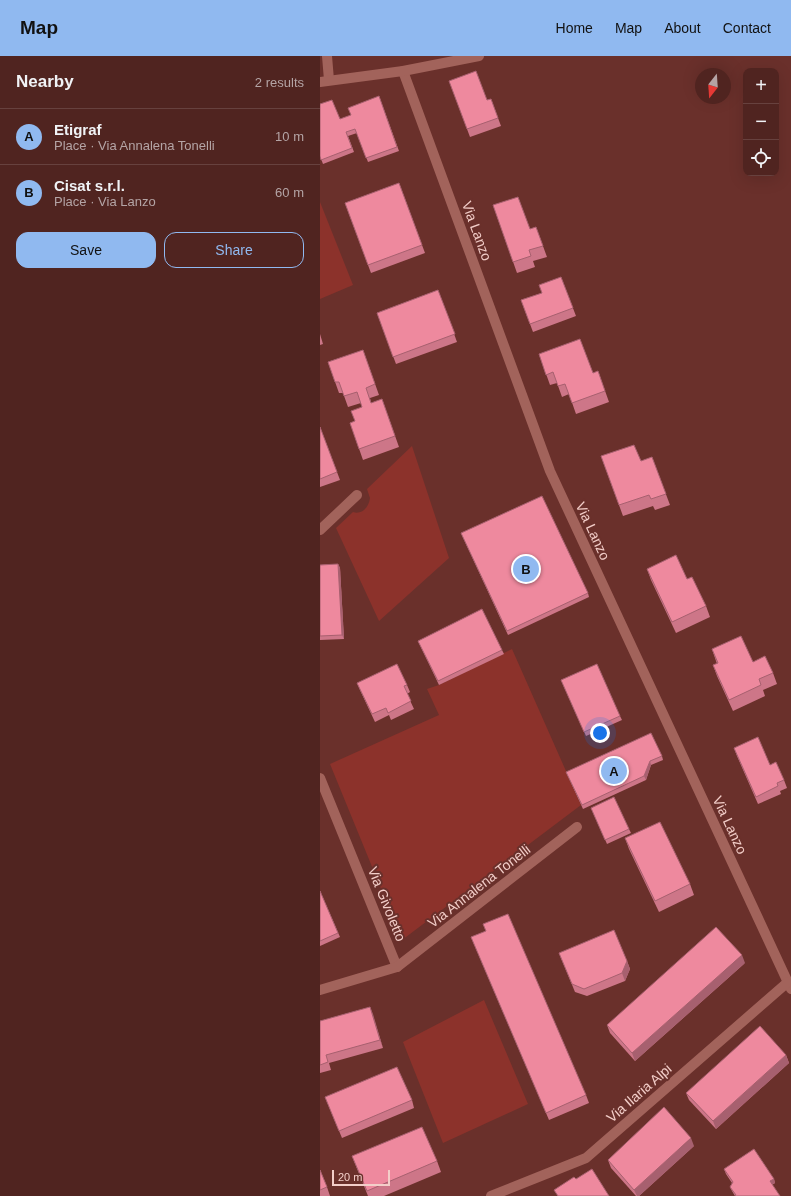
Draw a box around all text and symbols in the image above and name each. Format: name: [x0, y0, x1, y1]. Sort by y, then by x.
text: Map: [20, 17, 58, 38]
text: Home: [556, 20, 593, 36]
text: Map: [615, 20, 642, 36]
text: About: [664, 20, 701, 36]
text: Contact: [723, 20, 771, 36]
north arrow: [695, 68, 731, 104]
map controls: [743, 68, 779, 176]
button: +: [743, 68, 779, 104]
text: Nearby: [16, 72, 74, 91]
text: 2 results: [255, 75, 304, 90]
button: −: [743, 104, 779, 140]
text: Etigraf: [54, 121, 102, 138]
text: A: [24, 129, 34, 144]
text: 10 m: [275, 129, 304, 144]
text: Place · Via Annalena Tonelli: [54, 138, 215, 153]
button: locate: [743, 140, 779, 176]
text: Cisat s.r.l.: [54, 177, 125, 194]
text: B: [24, 185, 34, 200]
text: 60 m: [275, 185, 304, 200]
text: Place · Via Lanzo: [54, 194, 156, 209]
street label: Via Lanzo: [459, 199, 495, 263]
button: Save: [16, 232, 156, 268]
button: Share: [164, 232, 304, 268]
street label: Via Lanzo: [573, 500, 613, 563]
pin: B: [513, 554, 539, 584]
your location: [590, 723, 610, 743]
pin: A: [601, 756, 627, 786]
street label: Via Lanzo: [710, 794, 750, 857]
street label: Via Annalena Tonelli: [425, 841, 533, 931]
street label: Via Givoletto: [365, 864, 409, 944]
street label: Via Ilaria Alpi: [603, 1060, 675, 1126]
scale bar: [332, 1168, 390, 1187]
text: 20 m: [338, 1171, 362, 1183]

